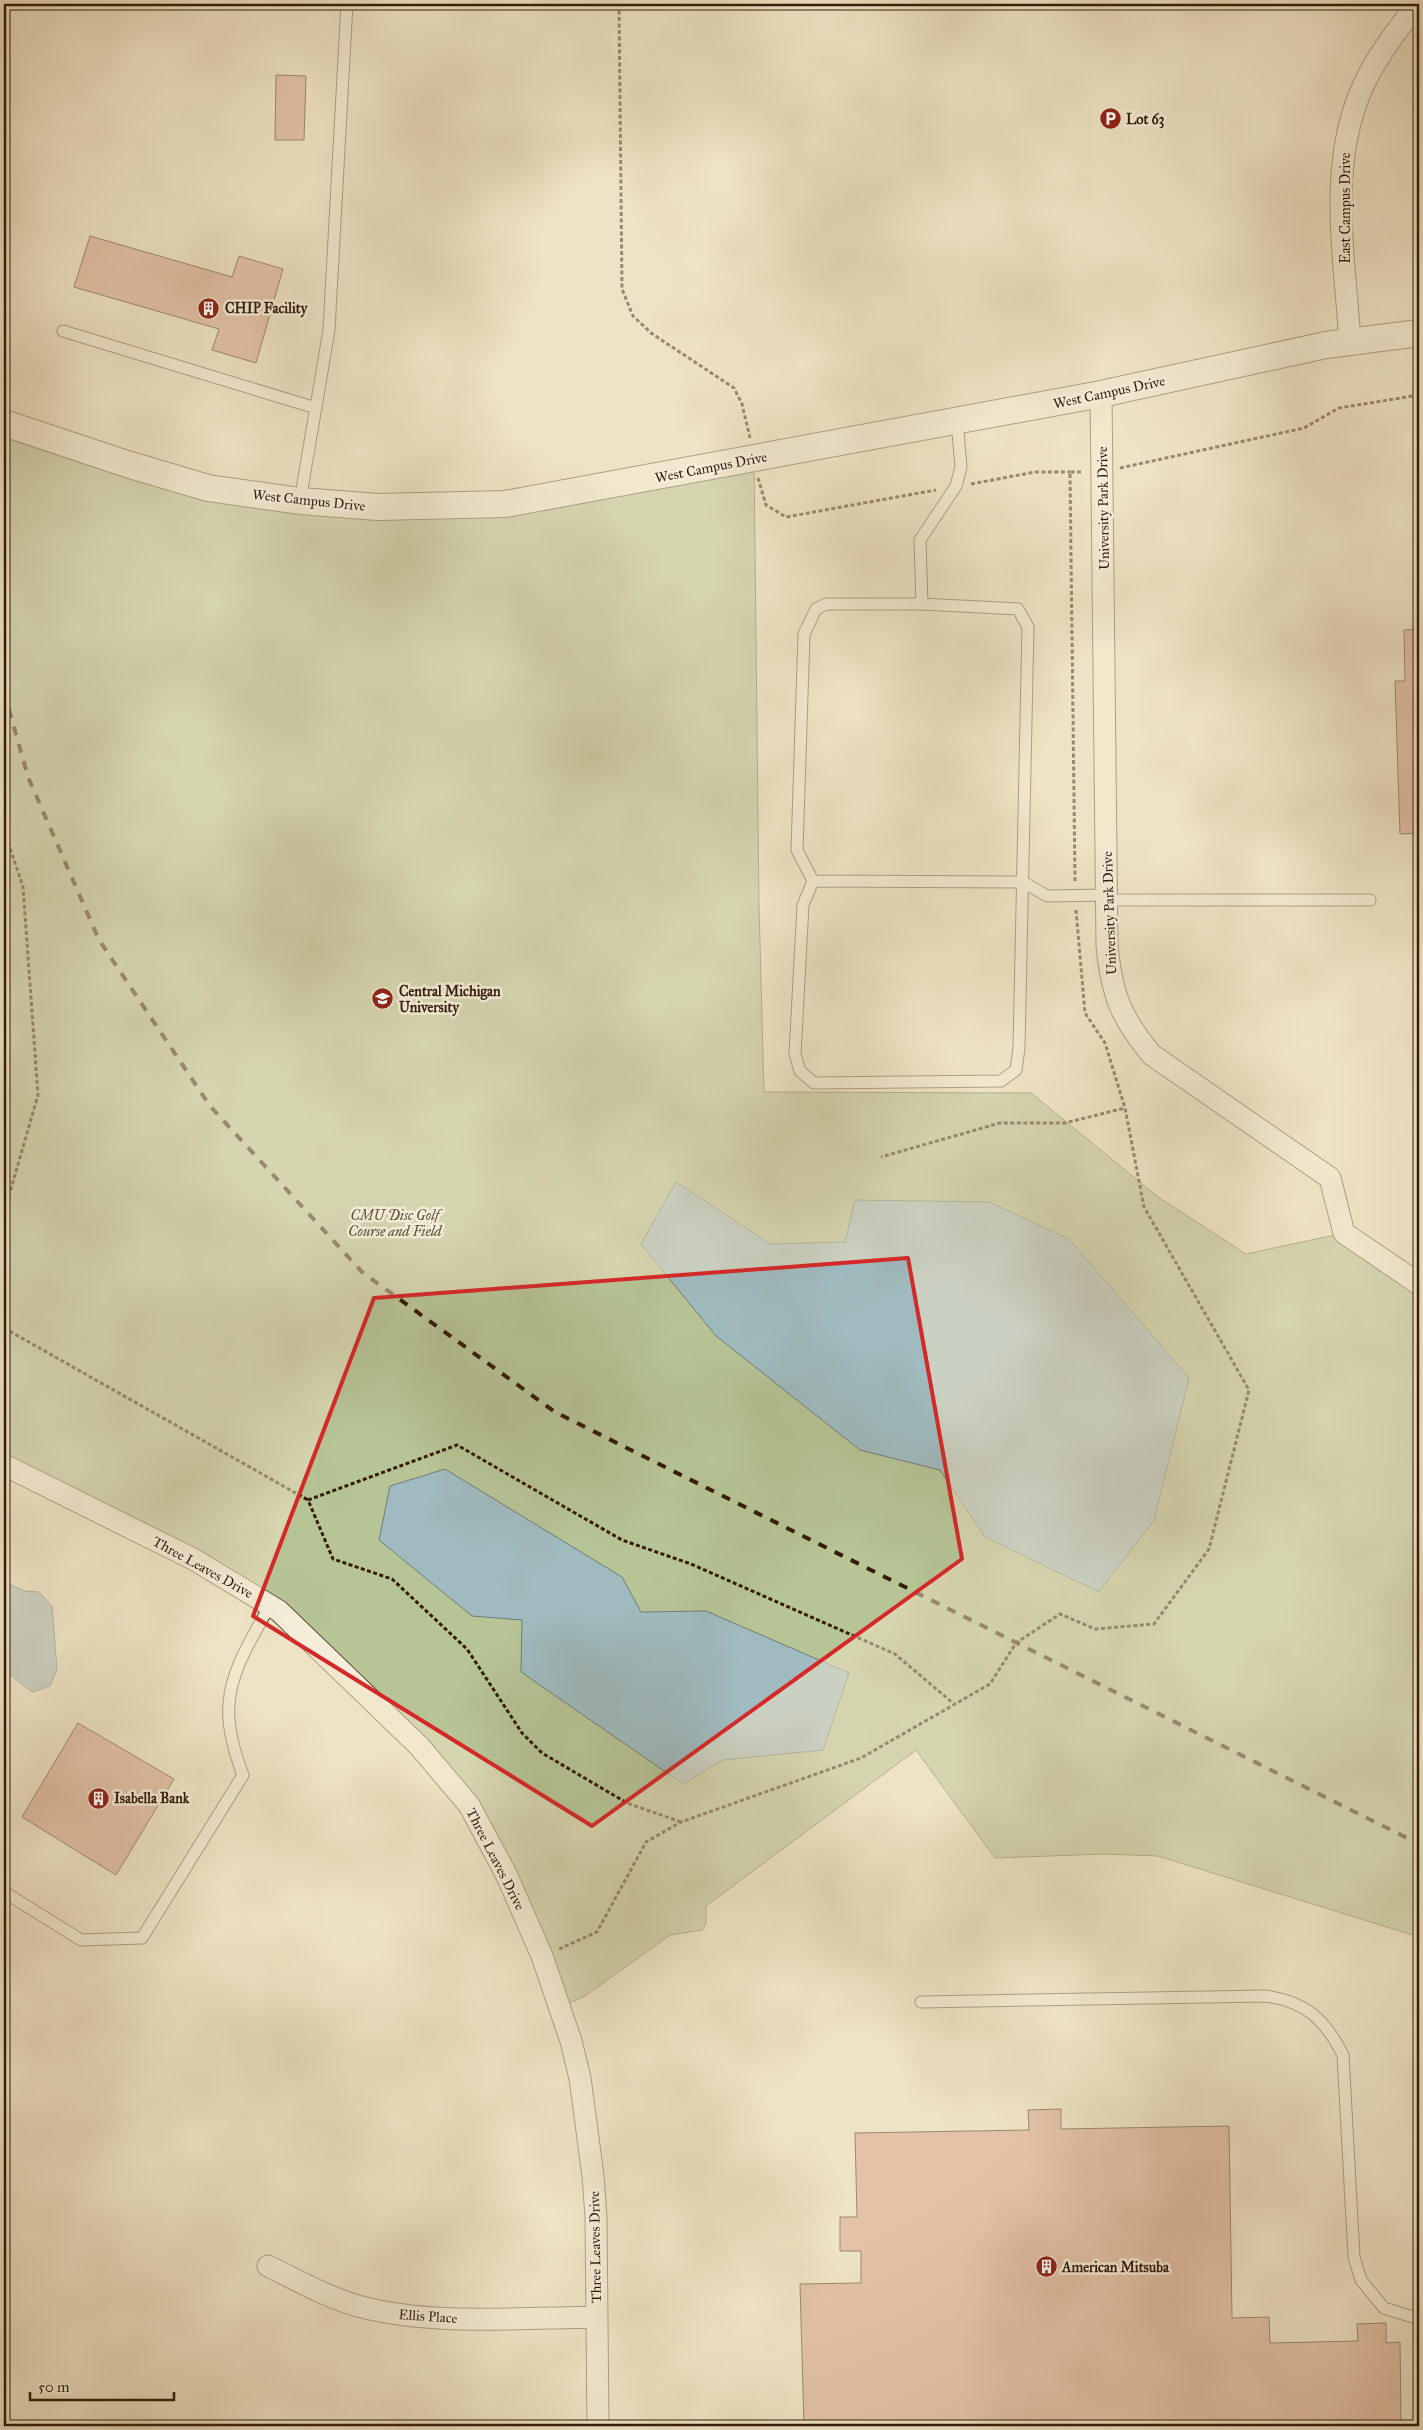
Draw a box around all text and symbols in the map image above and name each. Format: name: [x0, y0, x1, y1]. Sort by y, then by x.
parking icon: Lot 63: [1098, 107, 1122, 131]
place label: Lot 63: [1126, 111, 1165, 129]
street label: East Campus Drive: [1337, 152, 1354, 264]
building icon: CHIP Facility: [197, 296, 221, 320]
place label: CHIP Facility: [225, 300, 309, 318]
street label: West Campus Drive: [1052, 372, 1167, 413]
street label: University Park Drive: [1094, 446, 1113, 570]
street label: West Campus Drive: [654, 448, 769, 487]
street label: West Campus Drive: [251, 486, 367, 515]
street label: University Park Drive: [1099, 851, 1120, 975]
place label: Central Michigan University: [399, 983, 501, 1017]
school or university icon: Central Michigan University: [371, 987, 395, 1011]
park label: CMU Disc Golf Course and Field: [348, 1207, 444, 1240]
street label: Three Leaves Drive: [150, 1533, 256, 1602]
building icon: Isabella Bank: [86, 1786, 110, 1810]
place label: Isabella Bank: [114, 1790, 190, 1807]
street label: Three Leaves Drive: [463, 1805, 529, 1913]
street label: Three Leaves Drive: [586, 2191, 605, 2303]
building icon: American Mitsuba: [1034, 2255, 1058, 2279]
place label: American Mitsuba: [1061, 2259, 1170, 2276]
street label: Ellis Place: [398, 2306, 458, 2327]
scale bar: [30, 2370, 174, 2402]
text: 50 m: [38, 2378, 70, 2396]

